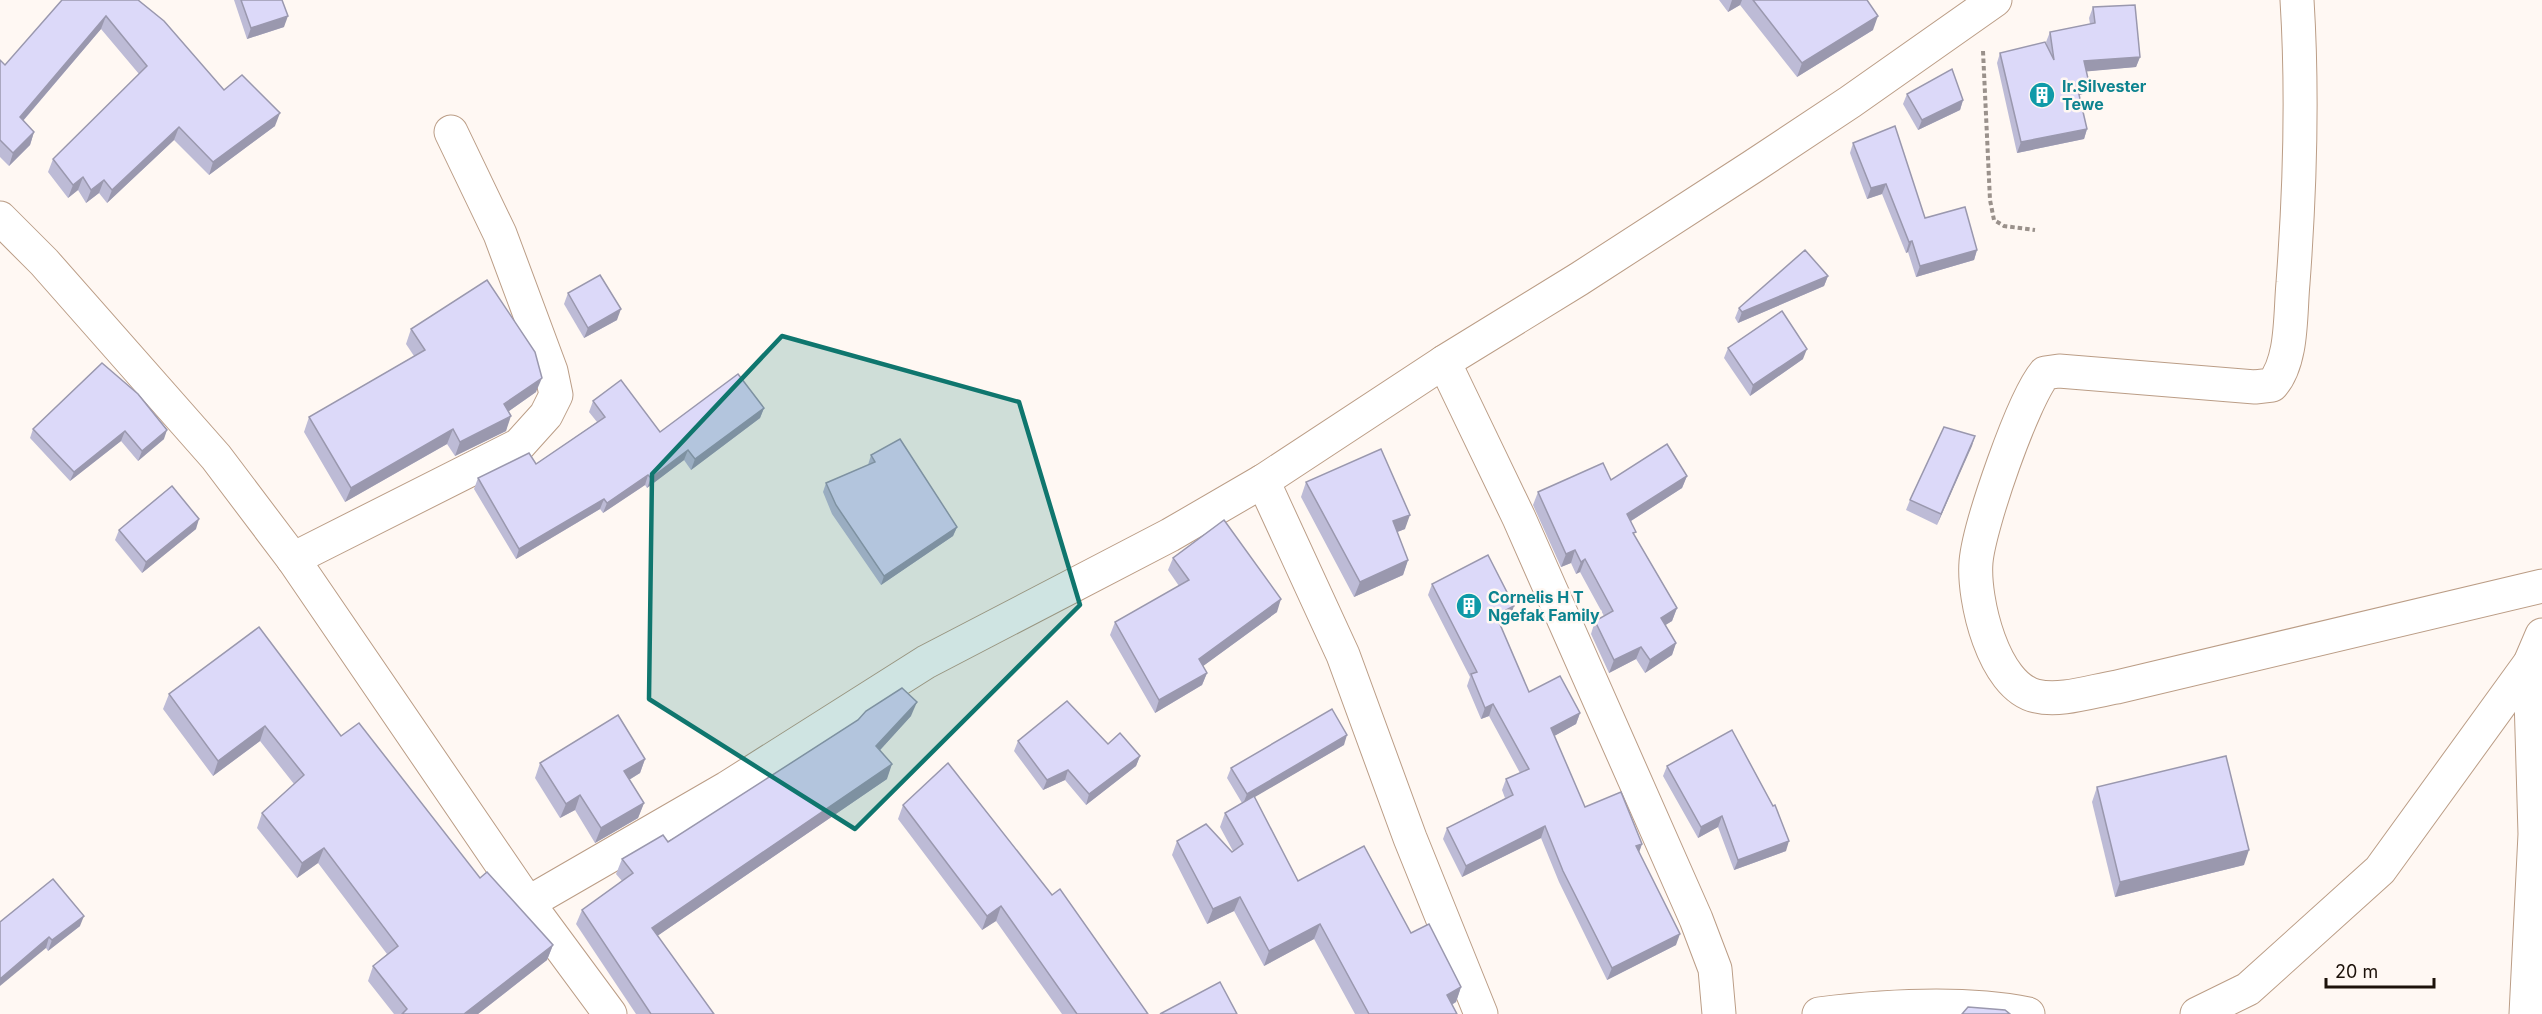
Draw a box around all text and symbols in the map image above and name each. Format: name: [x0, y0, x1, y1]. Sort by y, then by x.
place label: Ir.Silvester Tewe: [2062, 76, 2147, 114]
building icon: Ir.Silvester Tewe: [2027, 80, 2057, 110]
place label: Cornelis H T Ngefak Family: [1488, 587, 1600, 625]
building icon: Cornelis H T Ngefak Family: [1454, 591, 1484, 621]
scale bar: [2326, 951, 2434, 989]
text: 20 m: [2335, 961, 2378, 982]

